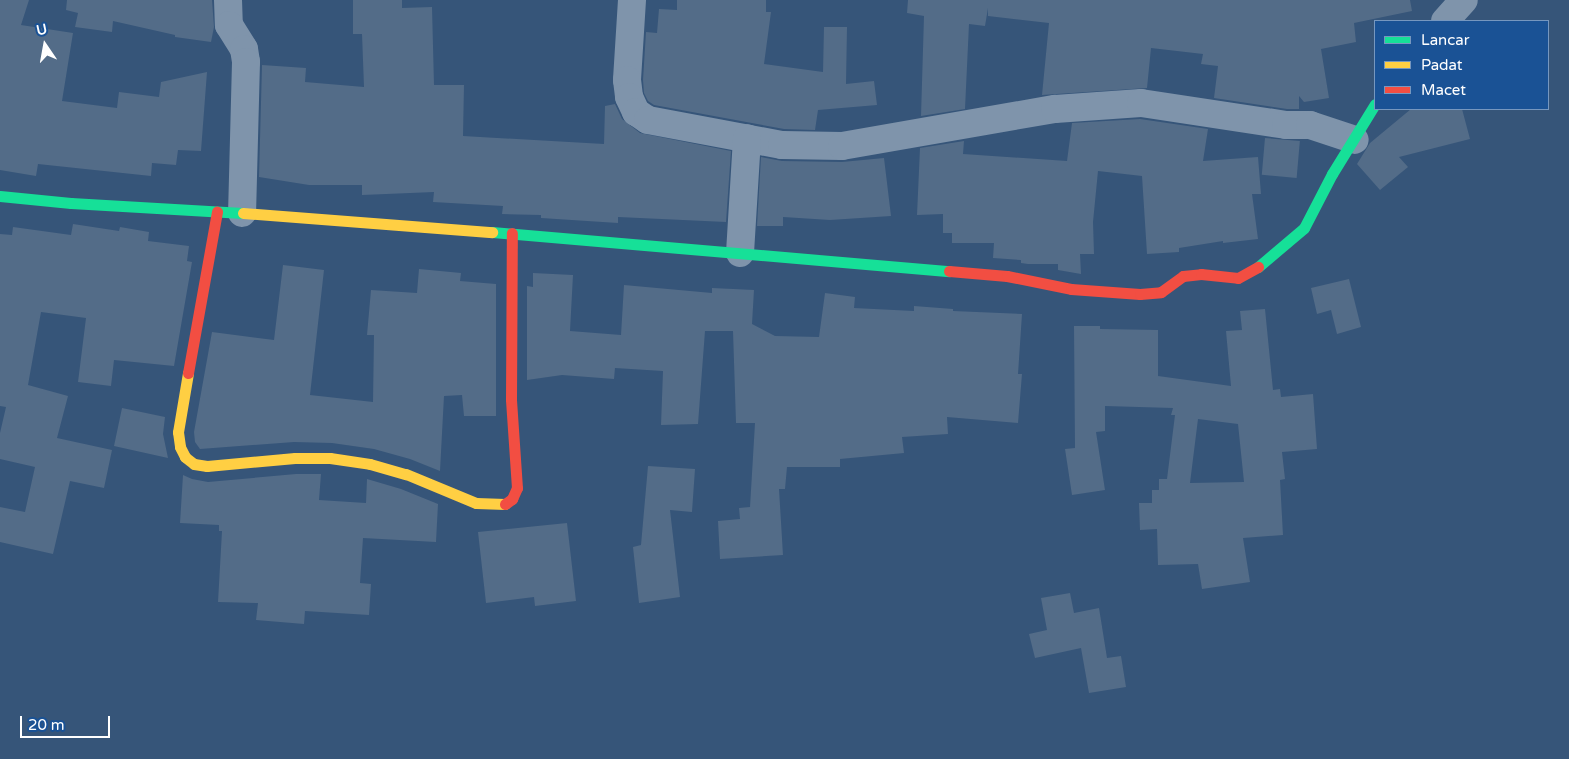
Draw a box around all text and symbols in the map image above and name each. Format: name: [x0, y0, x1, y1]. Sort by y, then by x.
north arrow: [20, 20, 70, 70]
text: U: [35, 20, 49, 39]
legend: [1374, 20, 1549, 110]
text: Lancar: [1421, 31, 1469, 49]
text: Padat: [1421, 56, 1463, 74]
text: Macet: [1421, 81, 1466, 99]
scale bar: [22, 706, 112, 738]
text: 20 m: [28, 716, 65, 734]

